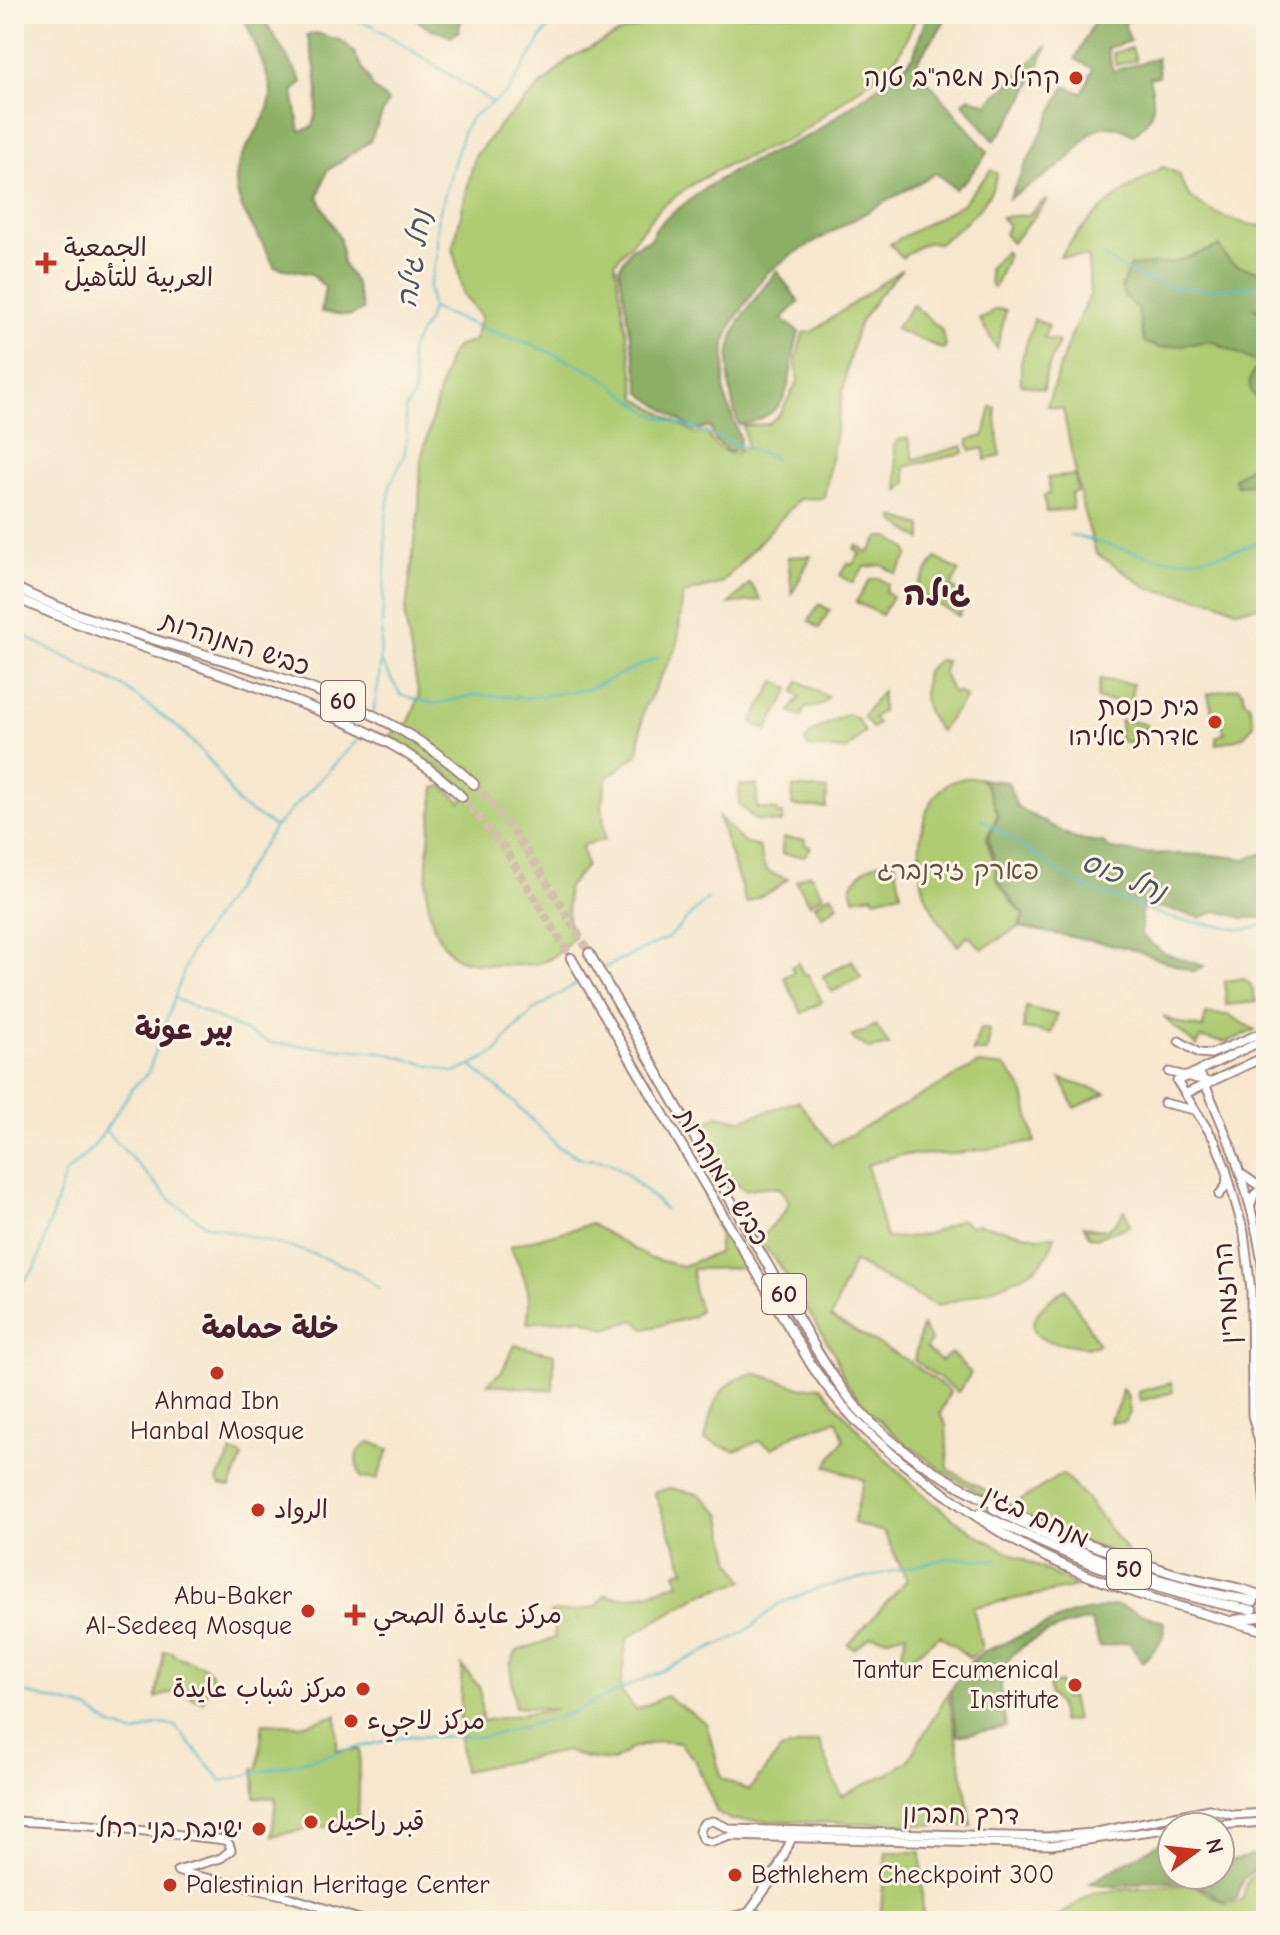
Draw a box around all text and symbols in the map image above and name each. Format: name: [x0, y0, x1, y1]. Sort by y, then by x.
place label: קהילת משה"ב טנה: [863, 63, 1060, 93]
marker: קהילת משה"ב טנה: [1067, 69, 1085, 87]
water label: נחל גילה: [390, 206, 438, 310]
place label: الجمعية العربية للتأهيل: [64, 233, 213, 293]
marker: الجمعية العربية للتأهيل: [35, 252, 57, 274]
district label: גילה: [903, 574, 971, 614]
street label: כביש המנהרות: [155, 605, 313, 682]
road number: 60: [321, 681, 365, 721]
place label: בית כנסת אדרת אליהו: [1068, 692, 1199, 752]
marker: בית כנסת אדרת אליהו: [1206, 713, 1224, 731]
water label: נחל כוס: [1077, 846, 1172, 909]
park label: פארק זידנברג: [877, 856, 1039, 886]
district label: بير عونة: [135, 1012, 233, 1048]
street label: כביש המנהרות: [668, 1101, 775, 1251]
street label: הרוזמרין: [1208, 1241, 1246, 1345]
road number: 60: [762, 1274, 806, 1314]
district label: خلة حمامة: [201, 1311, 339, 1346]
marker: Ahmad Ibn Hanbal Mosque: [208, 1364, 226, 1382]
place label: Ahmad Ibn Hanbal Mosque: [130, 1386, 304, 1446]
street label: מנחם בגין: [978, 1479, 1094, 1555]
place label: الرواد: [274, 1495, 328, 1525]
marker: الرواد: [249, 1501, 267, 1519]
road number: 50: [1107, 1549, 1151, 1589]
place label: Abu-Baker Al-Sedeeq Mosque: [86, 1581, 293, 1641]
place label: مركز عايدة الصحي: [373, 1600, 562, 1637]
marker: Abu-Baker Al-Sedeeq Mosque: [299, 1602, 317, 1620]
marker: مركز عايدة الصحي: [344, 1604, 366, 1626]
place label: Tantur Ecumenical Institute: [852, 1655, 1059, 1715]
place label: مركز شباب عايدة: [172, 1674, 347, 1704]
marker: Tantur Ecumenical Institute: [1066, 1676, 1084, 1694]
marker: مركز شباب عايدة: [354, 1680, 372, 1698]
place label: مركز لاجيء: [367, 1706, 485, 1743]
marker: مركز لاجيء: [342, 1712, 360, 1730]
street label: דרך חברון: [902, 1799, 1020, 1831]
place label: قبر راحيل: [327, 1807, 425, 1837]
north arrow: [1156, 1811, 1236, 1891]
marker: قبر راحيل: [302, 1813, 320, 1831]
place label: ישיבת בני רחל: [96, 1814, 243, 1844]
marker: ישיבת בני רחל: [250, 1820, 268, 1838]
text: N: [1200, 1836, 1229, 1856]
place label: Bethlehem Checkpoint 300: [751, 1860, 1054, 1890]
marker: Bethlehem Checkpoint 300: [726, 1866, 744, 1884]
place label: Palestinian Heritage Center: [186, 1870, 490, 1900]
marker: Palestinian Heritage Center: [161, 1876, 179, 1894]

